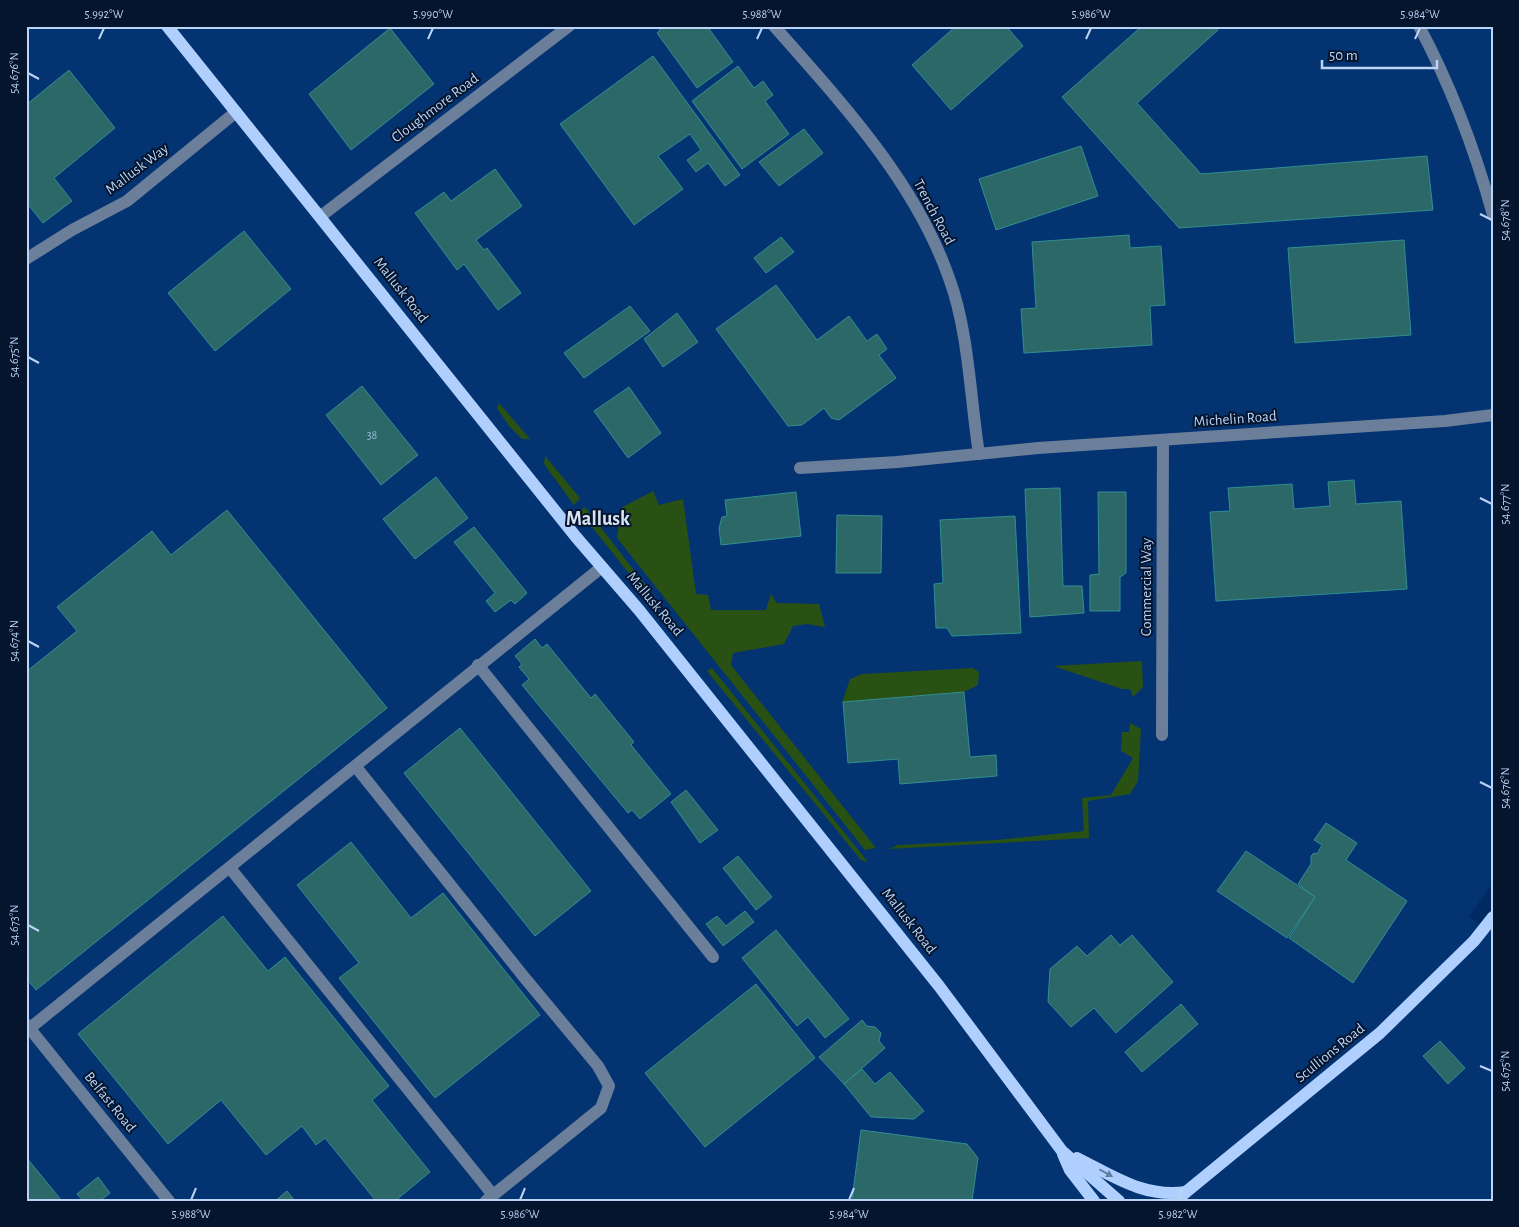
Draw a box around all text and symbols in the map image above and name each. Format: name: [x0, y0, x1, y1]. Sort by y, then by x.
text: 5.992°W: [85, 8, 124, 20]
text: 5.990°W: [413, 8, 453, 20]
text: 5.988°W: [742, 8, 782, 20]
text: 5.986°W: [1071, 8, 1111, 20]
text: 5.984°W: [1400, 8, 1440, 20]
scale bar: [1322, 38, 1436, 70]
text: 50 m: [1329, 48, 1358, 63]
text: 54.676°N: [8, 52, 20, 94]
street label: Cloughmore Road: [389, 70, 482, 146]
street label: Mallusk Way: [103, 140, 172, 197]
street label: Trench Road: [911, 177, 958, 247]
text: 54.678°N: [1499, 199, 1511, 241]
street label: Mallusk Road: [371, 254, 431, 326]
text: 54.675°N: [8, 337, 20, 377]
street label: Michelin Road: [1193, 409, 1277, 429]
house number: 38: [367, 429, 378, 441]
text: 54.677°N: [1499, 484, 1511, 524]
district label: Mallusk: [566, 509, 630, 529]
street label: Commercial Way: [1139, 537, 1154, 636]
street label: Mallusk Road: [624, 569, 686, 639]
text: 54.674°N: [8, 620, 20, 662]
text: 54.676°N: [1499, 767, 1511, 809]
street label: Mallusk Road: [879, 885, 939, 957]
text: 54.673°N: [8, 905, 20, 945]
street label: Scullions Road: [1293, 1021, 1368, 1085]
text: 54.675°N: [1499, 1051, 1511, 1091]
street label: Belfast Road: [81, 1069, 139, 1135]
one-way arrow: [1099, 1169, 1113, 1177]
text: 5.988°W: [171, 1208, 211, 1220]
text: 5.986°W: [500, 1208, 540, 1220]
text: 5.984°W: [829, 1208, 869, 1220]
text: 5.982°W: [1159, 1208, 1198, 1220]

